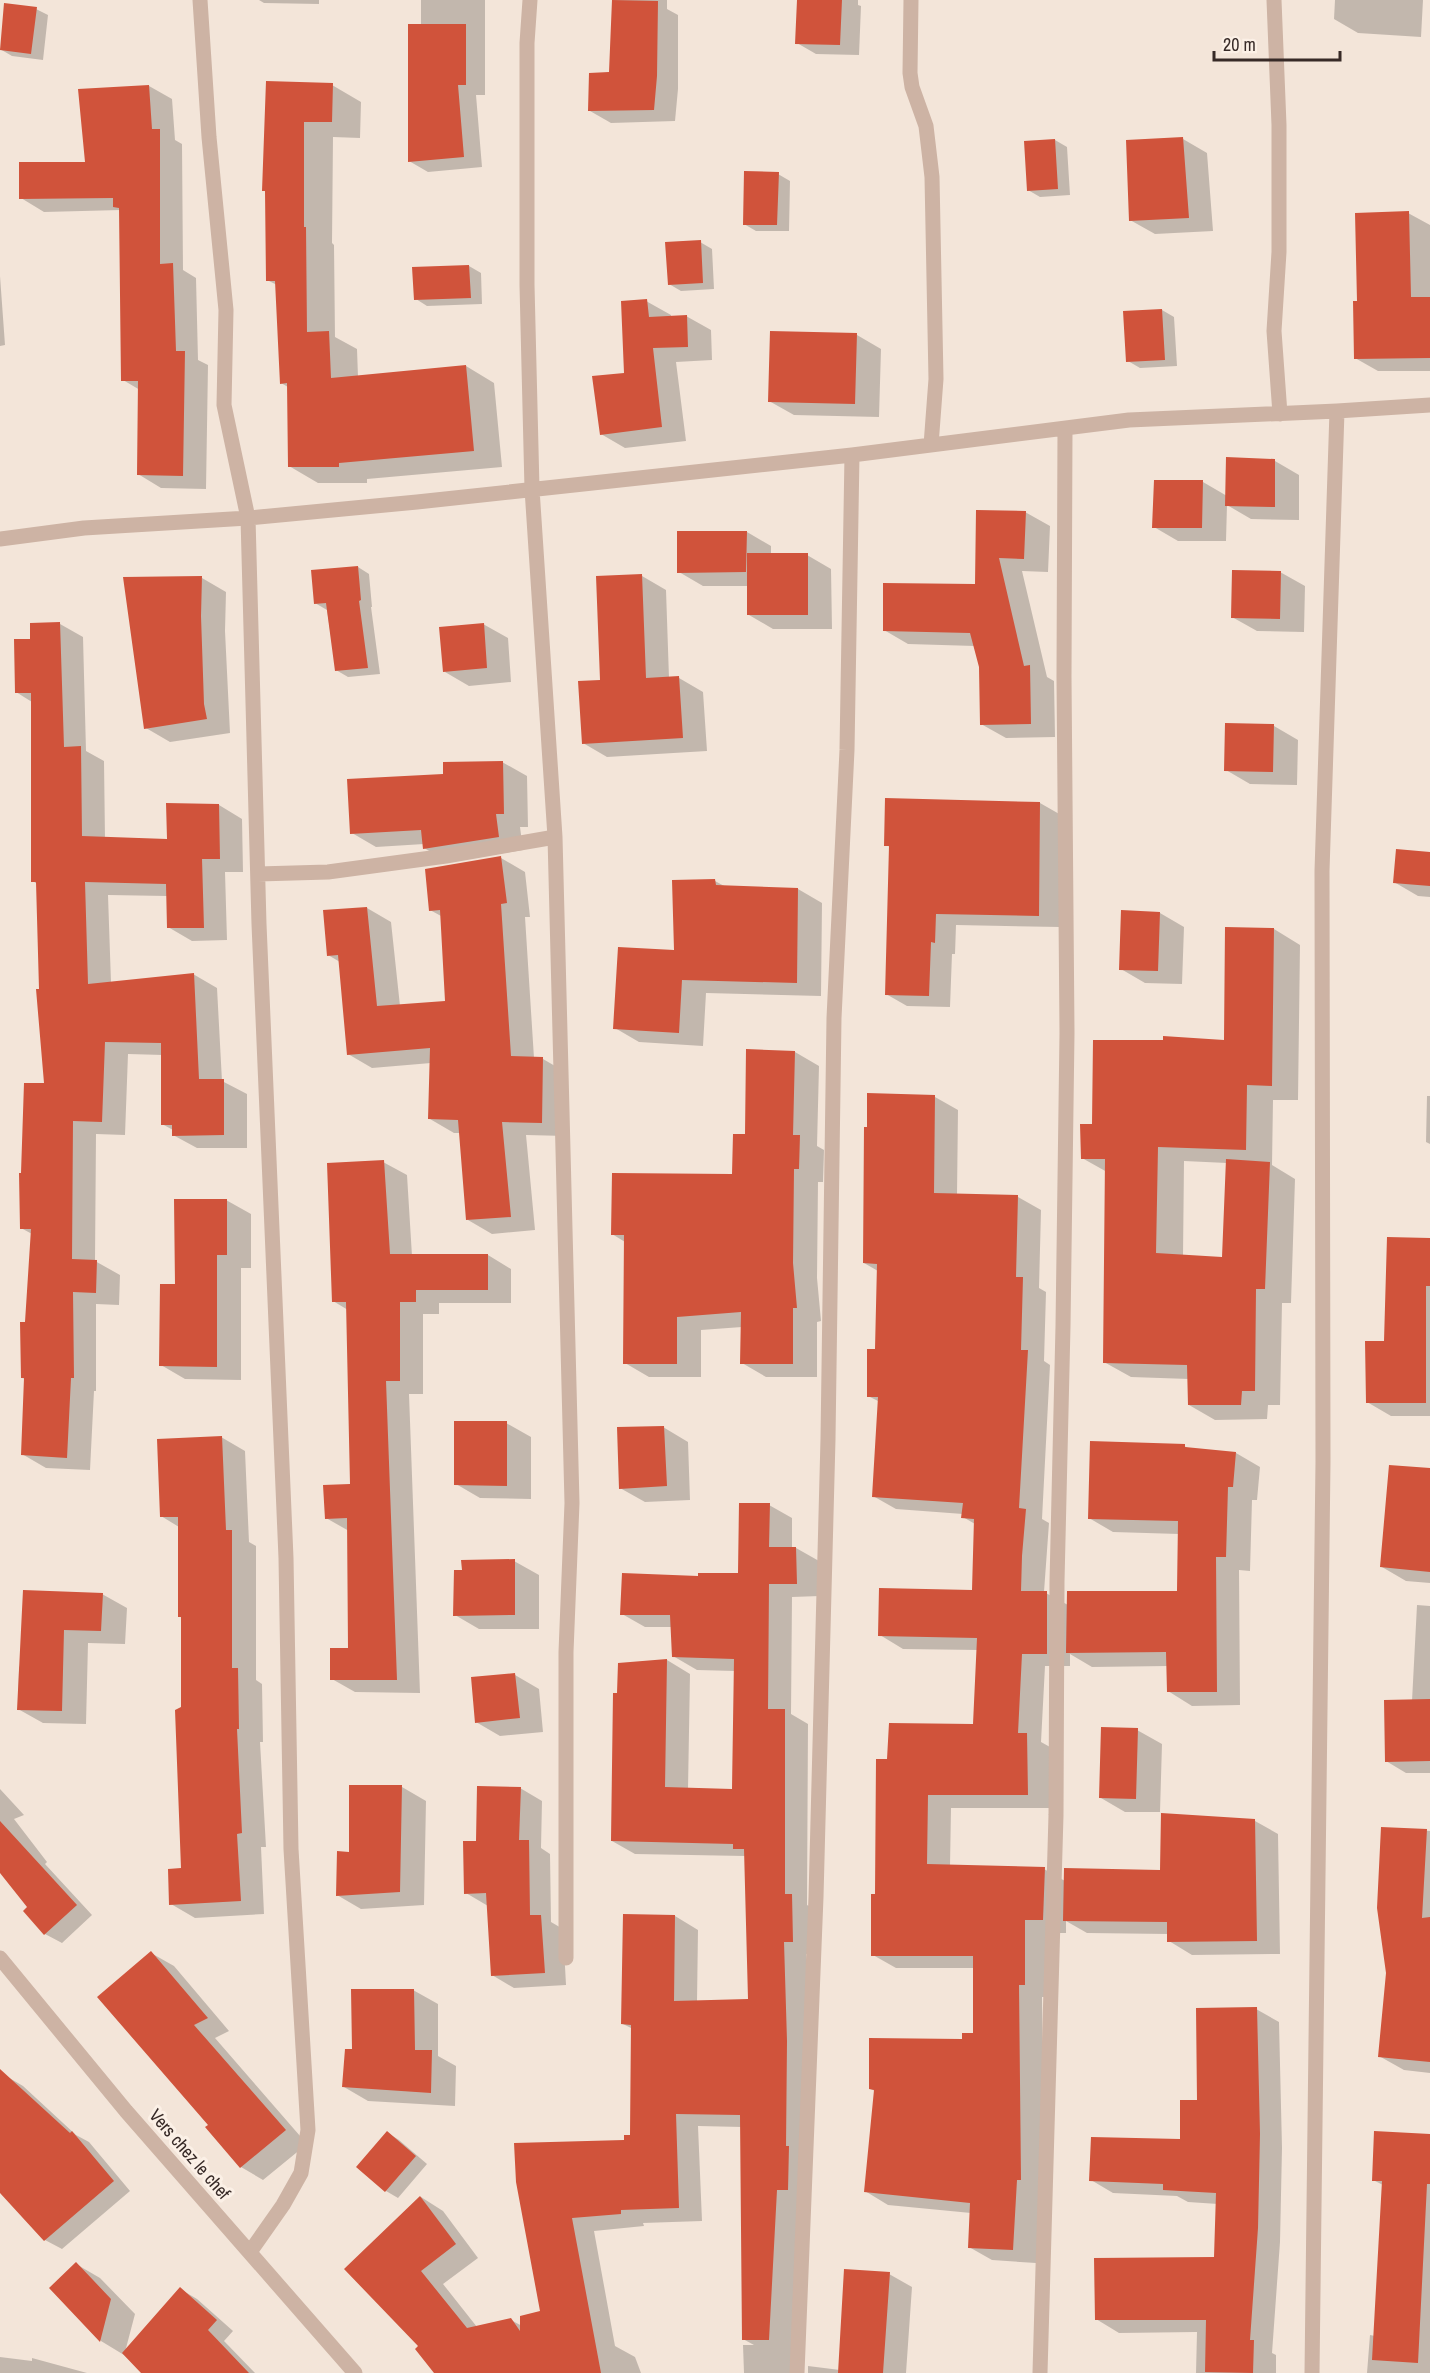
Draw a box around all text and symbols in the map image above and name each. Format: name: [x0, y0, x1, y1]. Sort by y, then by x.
scale bar: [1214, 24, 1340, 62]
text: 20 m: [1223, 32, 1256, 57]
street label: Vers chez le chef: [144, 2103, 237, 2205]

